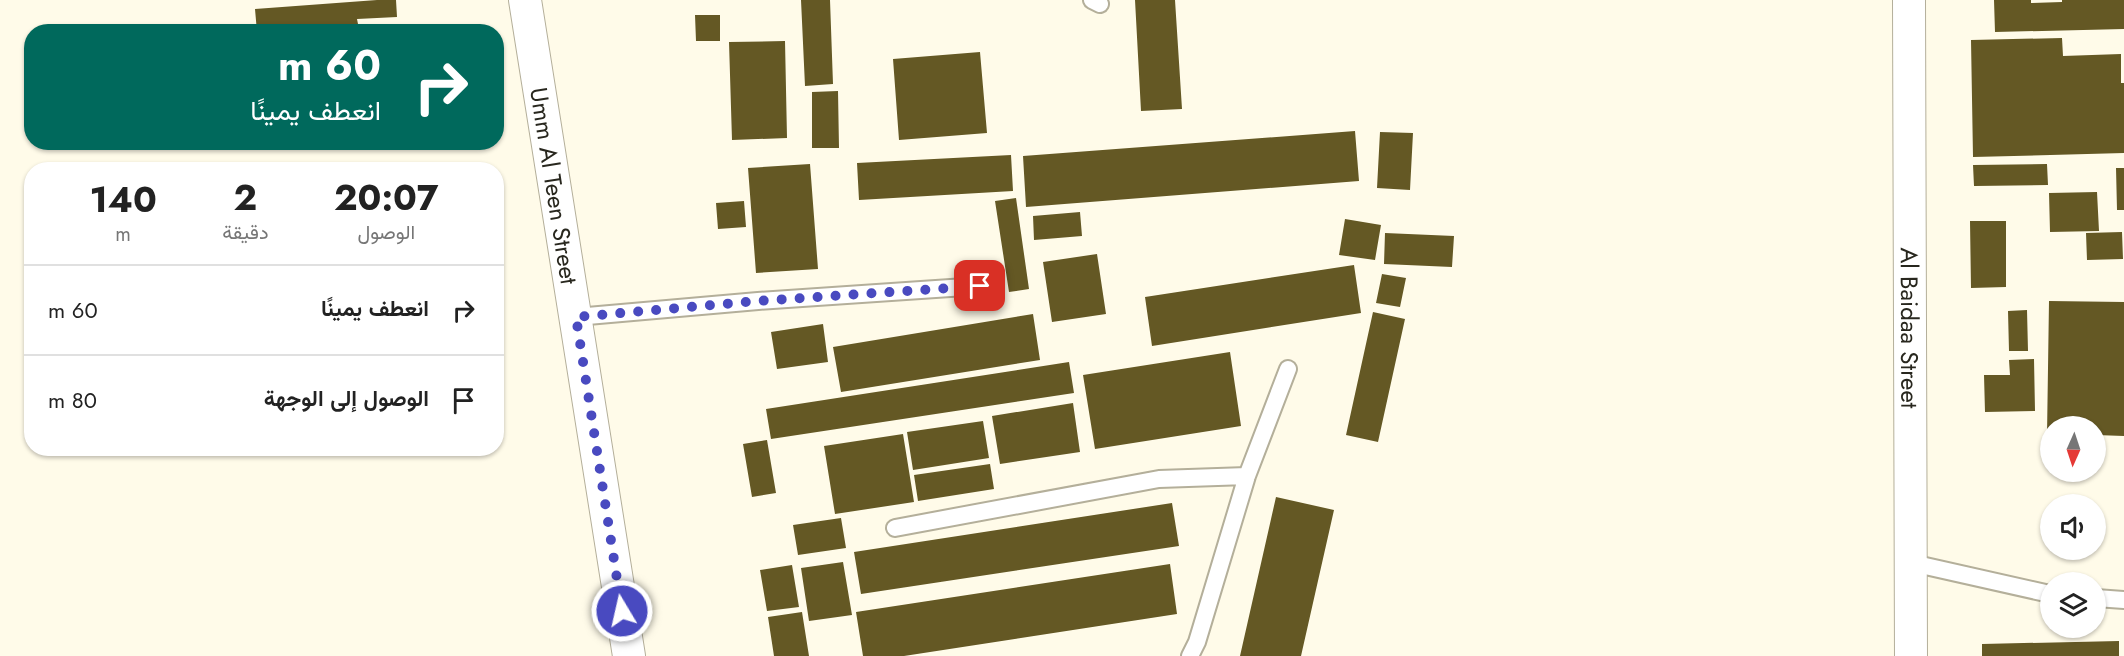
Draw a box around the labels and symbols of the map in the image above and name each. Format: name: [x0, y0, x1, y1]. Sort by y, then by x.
street label: Umm Al Teen Street: [522, 85, 587, 287]
street label: Al Baidaa Street: [1892, 247, 1928, 409]
pin: [954, 260, 1005, 311]
north arrow: [2040, 416, 2106, 482]
position arrow: [590, 579, 654, 643]

